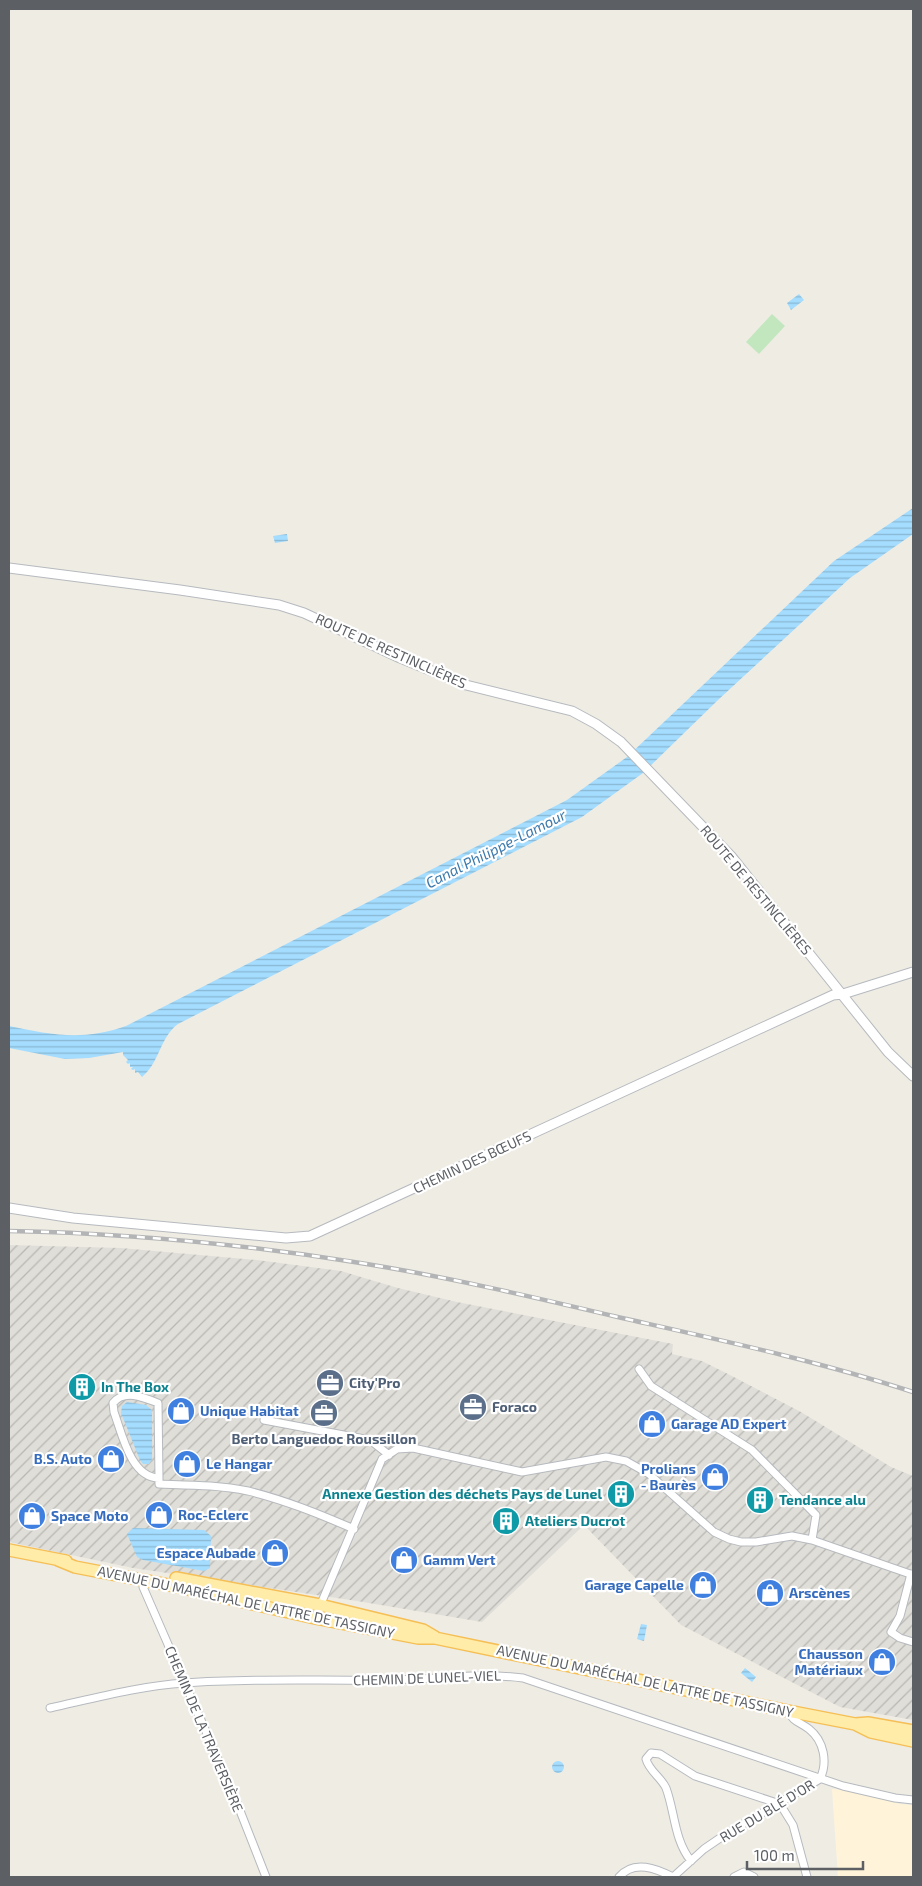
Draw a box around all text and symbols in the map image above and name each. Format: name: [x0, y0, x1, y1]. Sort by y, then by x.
street label: ROUTE DE RESTINCLIÈRES: [313, 609, 470, 692]
water label: Canal Philippe-Lamour: [422, 804, 570, 891]
street label: ROUTE DE RESTINCLIÈRES: [697, 822, 816, 958]
street label: CHEMIN DES BŒUFS: [410, 1127, 534, 1196]
office icon: City'Pro: [315, 1368, 345, 1398]
building icon: In The Box: [67, 1372, 97, 1402]
place label: City'Pro: [349, 1374, 401, 1391]
place label: In The Box: [101, 1378, 169, 1395]
office icon: Foraco: [458, 1392, 488, 1422]
shop icon: Unique Habitat: [166, 1396, 196, 1426]
office icon: Berto Languedoc Roussillon: [309, 1398, 339, 1428]
place label: Foraco: [492, 1398, 537, 1415]
place label: Unique Habitat: [200, 1402, 299, 1419]
shop icon: Garage AD Expert: [637, 1409, 667, 1439]
place label: Garage AD Expert: [671, 1415, 787, 1432]
place label: Berto Languedoc Roussillon: [232, 1430, 417, 1447]
shop icon: B.S. Auto: [96, 1444, 126, 1474]
shop icon: Le Hangar: [172, 1449, 202, 1479]
place label: B.S. Auto: [34, 1450, 92, 1467]
place label: Le Hangar: [206, 1455, 273, 1472]
place label: Prolians - Baurès: [641, 1460, 696, 1493]
shop icon: Prolians - Baurès: [700, 1462, 730, 1492]
building icon: Annexe Gestion des déchets Pays de Lunel: [606, 1479, 636, 1509]
place label: Annexe Gestion des déchets Pays de Lunel: [322, 1485, 602, 1502]
building icon: Tendance alu: [745, 1485, 775, 1515]
place label: Tendance alu: [779, 1491, 866, 1508]
shop icon: Roc-Eclerc: [144, 1500, 174, 1530]
shop icon: Space Moto: [17, 1501, 47, 1531]
place label: Roc-Eclerc: [178, 1506, 249, 1523]
building icon: Ateliers Ducrot: [491, 1506, 521, 1536]
place label: Space Moto: [51, 1507, 129, 1524]
place label: Ateliers Ducrot: [525, 1512, 625, 1529]
shop icon: Espace Aubade: [260, 1538, 290, 1568]
place label: Espace Aubade: [156, 1544, 256, 1561]
shop icon: Gamm Vert: [389, 1545, 419, 1575]
place label: Gamm Vert: [423, 1551, 496, 1568]
street label: AVENUE DU MARÉCHAL DE LATTRE DE TASSIGNY: [96, 1562, 396, 1641]
shop icon: Garage Capelle: [688, 1570, 718, 1600]
place label: Garage Capelle: [584, 1576, 684, 1593]
shop icon: Arscènes: [755, 1578, 785, 1608]
place label: Arscènes: [789, 1584, 850, 1601]
street label: AVENUE DU MARÉCHAL DE LATTRE DE TASSIGNY: [495, 1641, 795, 1720]
street label: CHEMIN DE LA TRAVERSIÈRE: [162, 1643, 247, 1814]
place label: Chausson Matériaux: [795, 1645, 863, 1678]
shop icon: Chausson Matériaux: [867, 1647, 897, 1677]
street label: CHEMIN DE LUNEL-VIEL: [353, 1666, 501, 1689]
street label: RUE DU BLÉ D'OR: [716, 1775, 818, 1846]
scale bar: [747, 1838, 863, 1870]
text: 100 m: [754, 1846, 795, 1864]

